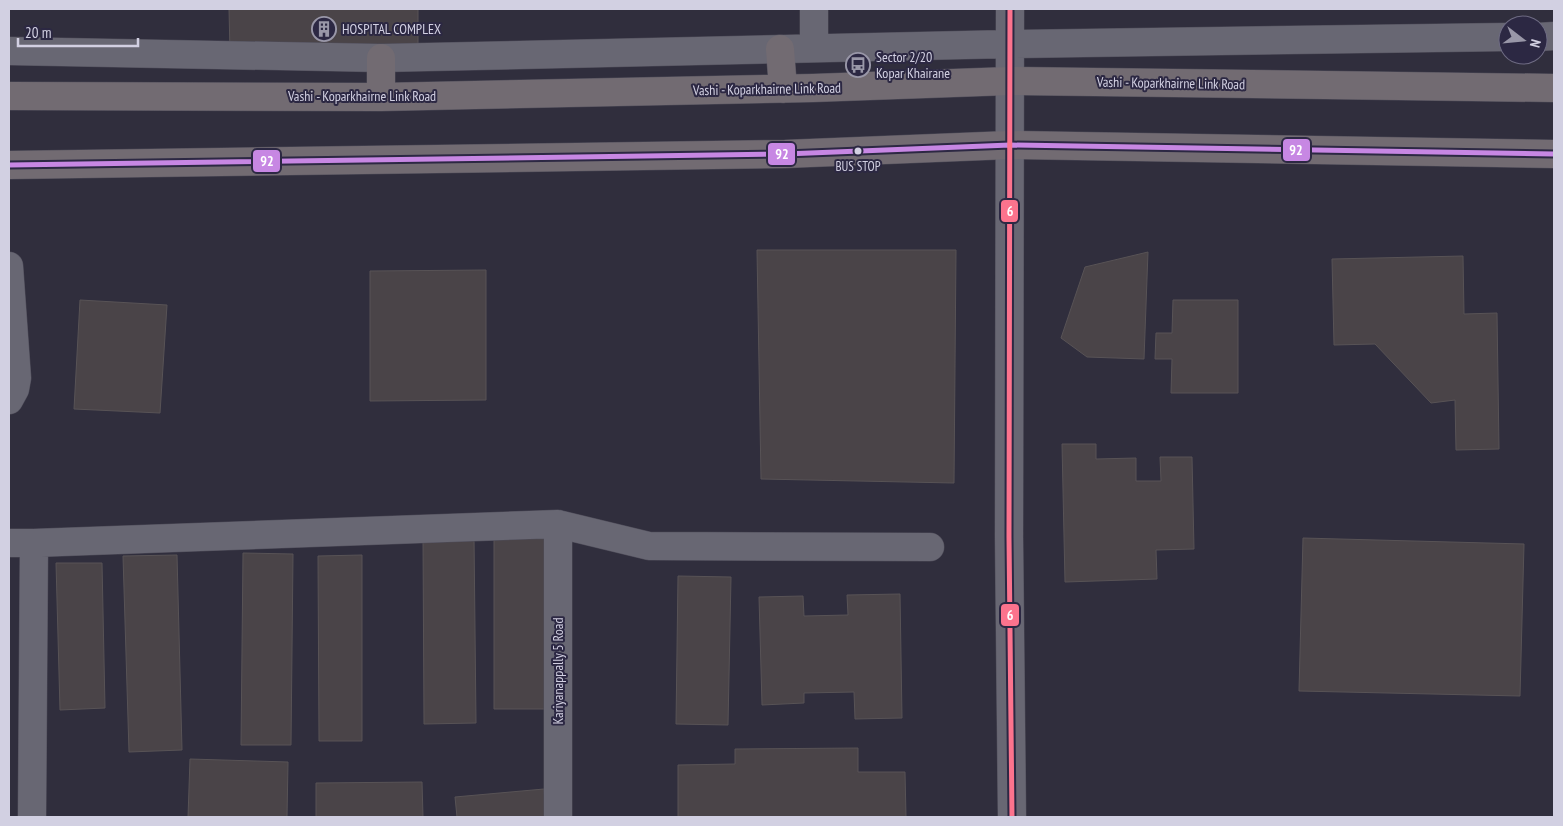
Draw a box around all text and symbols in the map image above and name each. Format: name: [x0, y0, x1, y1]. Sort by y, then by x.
scale bar: [18, 15, 138, 47]
north arrow: [1498, 15, 1548, 65]
building icon: HOSPITAL COMPLEX: [311, 16, 337, 42]
place label: HOSPITAL COMPLEX: [342, 20, 441, 38]
text: 20 m: [25, 23, 51, 42]
text: N: [1526, 37, 1545, 50]
place label: Sector 2/20 Kopar Khairane: [876, 48, 950, 82]
bus stop icon: Sector 2/20 Kopar Khairane: [845, 52, 871, 78]
street label: Vashi - Koparkhairne Link Road: [1096, 73, 1245, 93]
street label: Vashi - Koparkhairne Link Road: [692, 79, 841, 99]
street label: Vashi - Koparkhairne Link Road: [287, 87, 436, 105]
line badge: 92: [1282, 138, 1311, 162]
text: 92: [1289, 141, 1303, 159]
line badge: 92: [767, 142, 796, 166]
text: 92: [775, 145, 789, 163]
marker: BUS STOP: [853, 146, 863, 156]
line badge: 92: [252, 149, 281, 173]
text: 92: [260, 152, 274, 170]
place label: BUS STOP: [835, 158, 881, 175]
line badge: 6: [1000, 199, 1019, 223]
text: 6: [1007, 202, 1014, 220]
line badge: 6: [1000, 603, 1020, 627]
text: 6: [1007, 606, 1014, 624]
street label: Kariyanappally 5 Road: [549, 618, 567, 724]

